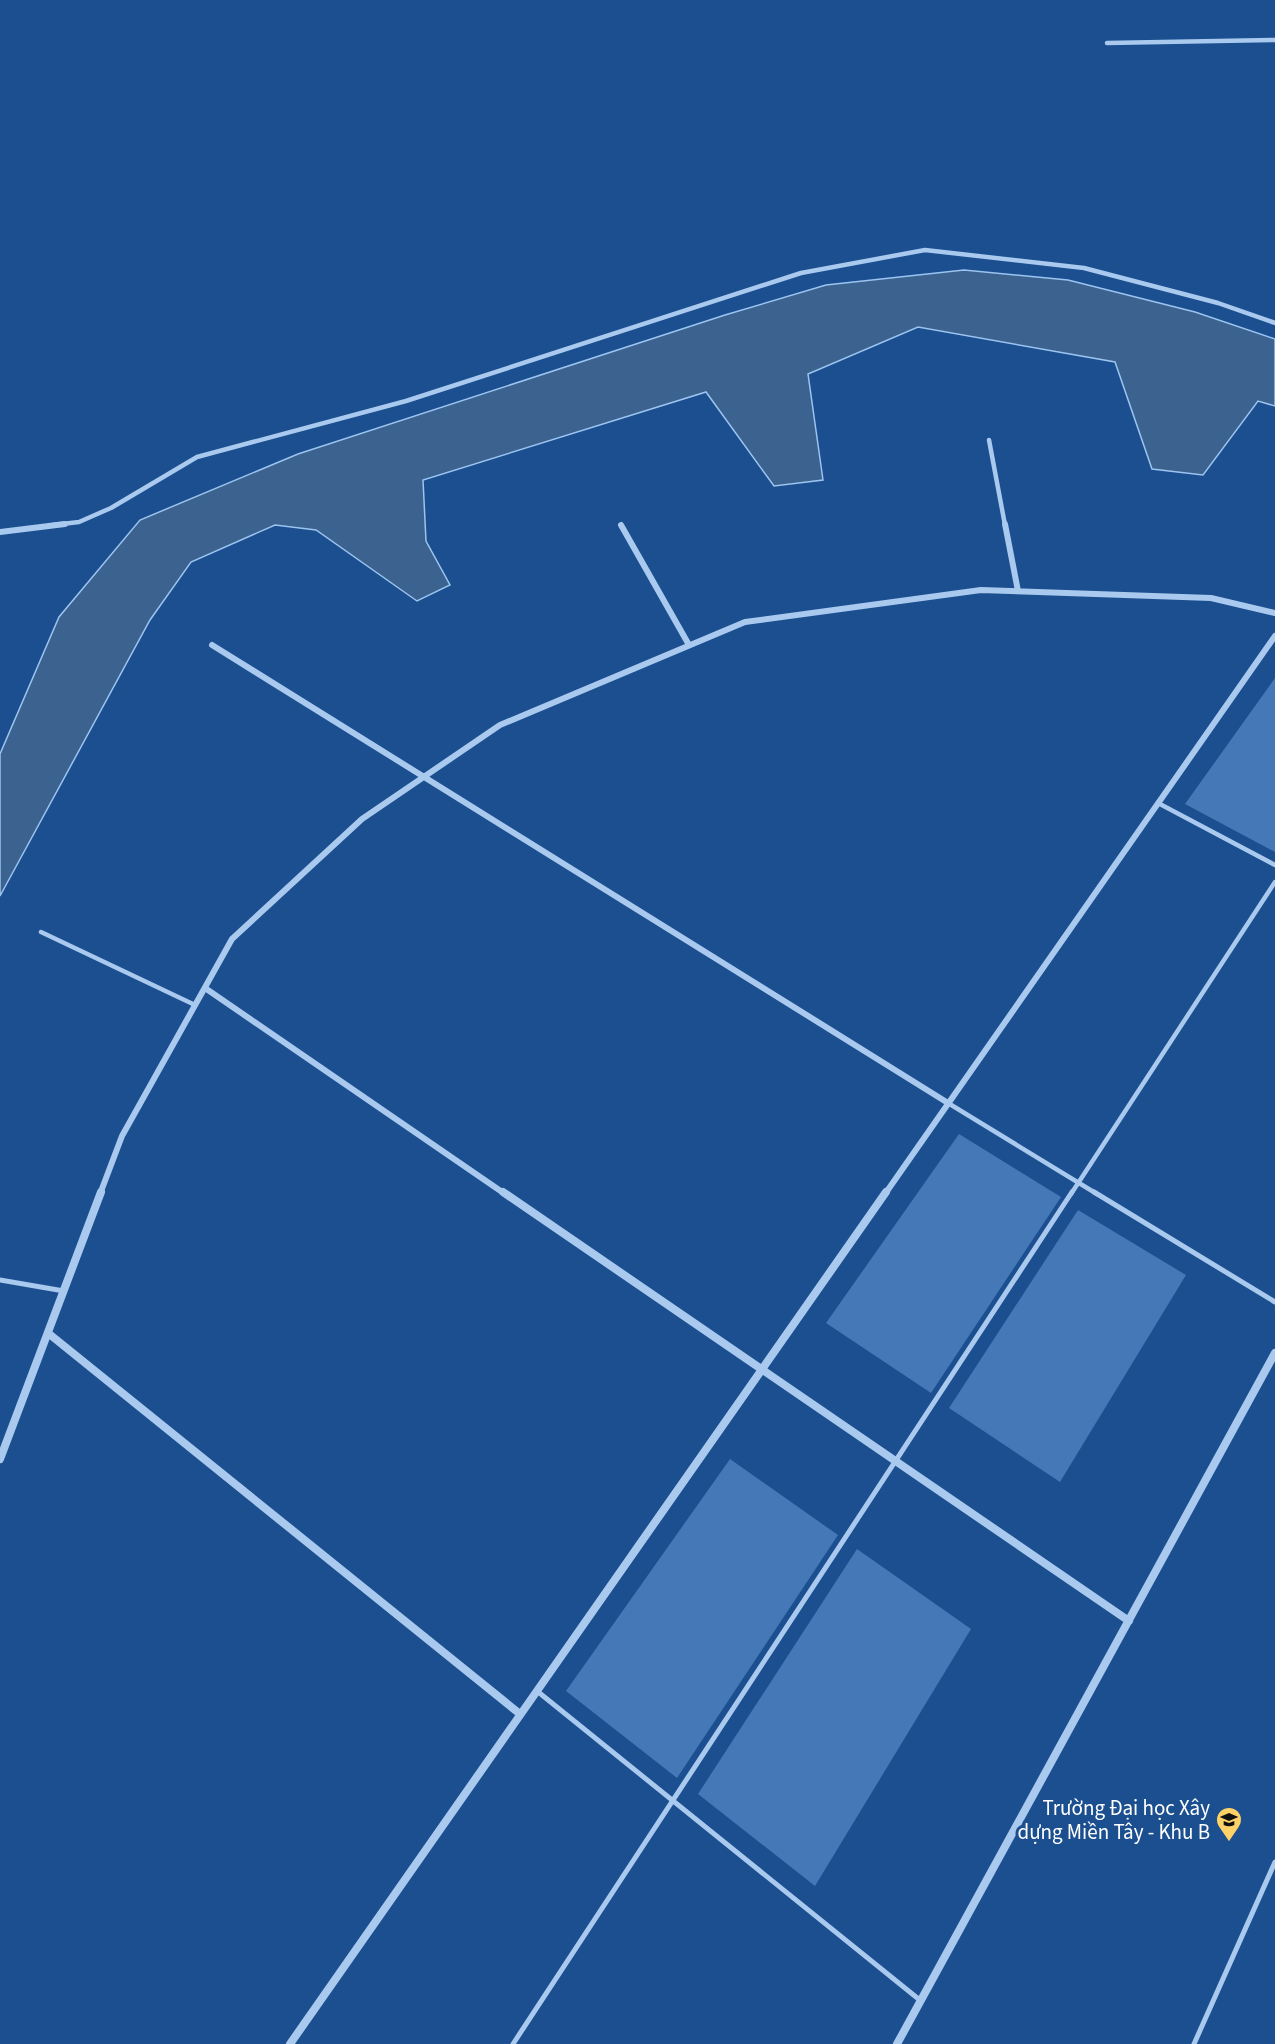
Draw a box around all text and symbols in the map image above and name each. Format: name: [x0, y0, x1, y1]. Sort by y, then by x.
place label: Trường Đại học Xây dựng Miền Tây - Khu B: [1018, 1793, 1210, 1847]
school or university icon: Trường Đại học Xây dựng Miền Tây - Khu B: [1214, 1805, 1244, 1843]

